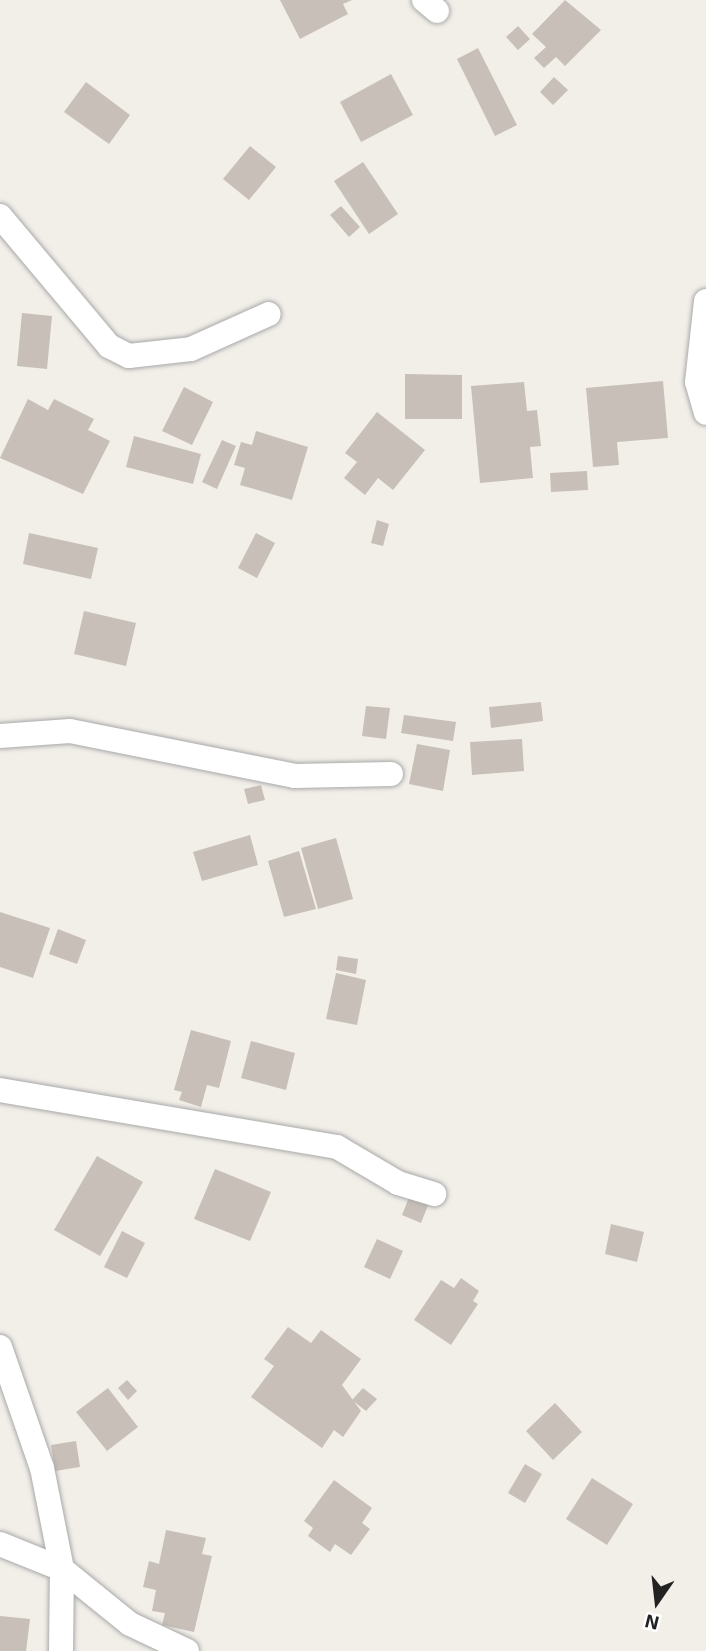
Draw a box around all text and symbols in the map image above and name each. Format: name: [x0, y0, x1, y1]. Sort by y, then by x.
north arrow: [622, 1567, 692, 1637]
text: N: [642, 1610, 661, 1636]

